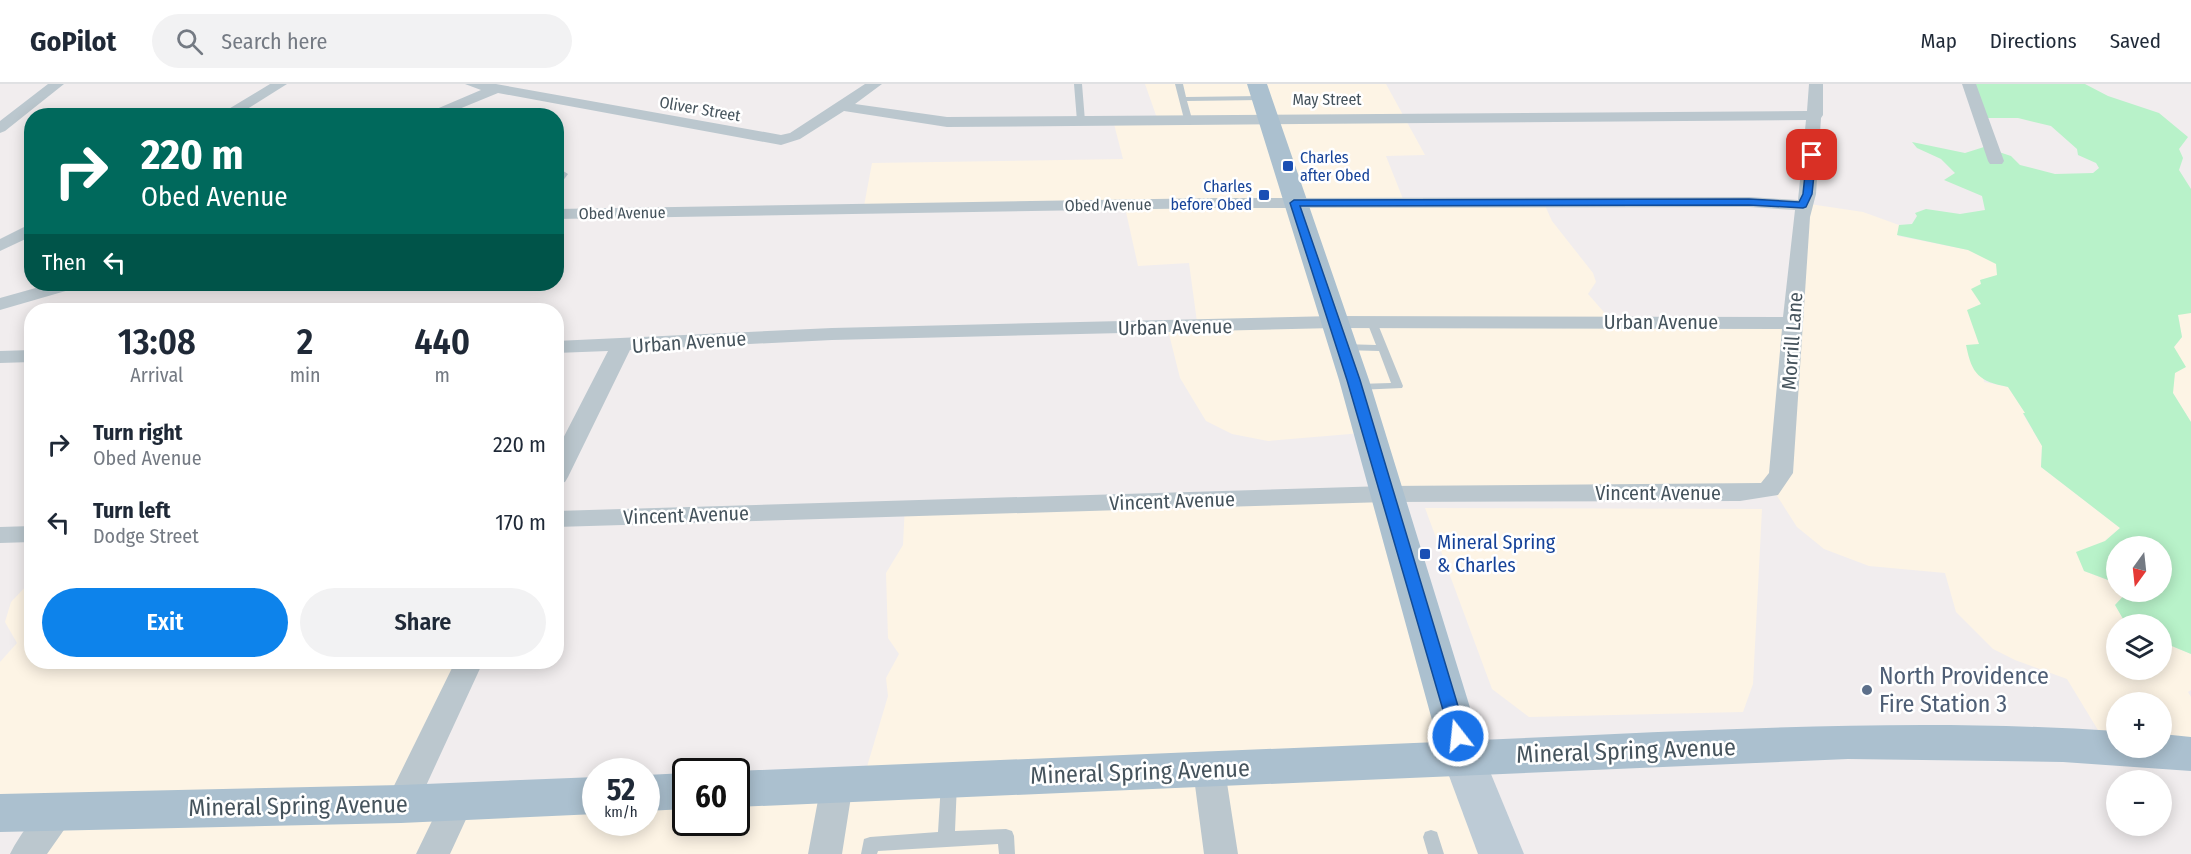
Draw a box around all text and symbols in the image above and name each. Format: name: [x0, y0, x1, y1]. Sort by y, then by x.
search box: [152, 14, 572, 68]
text: GoPilot: [30, 25, 116, 58]
icon: search: [173, 25, 206, 58]
text: Search here: [221, 28, 327, 55]
text: Map: [1920, 28, 1957, 54]
text: Directions: [1990, 28, 2077, 54]
text: Saved: [2110, 28, 2161, 54]
street label: May Street: [1292, 90, 1362, 109]
street label: Oliver Street: [658, 93, 743, 126]
pin: [1786, 129, 1837, 180]
text: 220 m: [141, 130, 244, 180]
icon: right: [42, 132, 120, 210]
icon: arrive: [1795, 138, 1828, 171]
place label: Charles after Obed: [1300, 148, 1370, 185]
marker: Charles after Obed: [1281, 159, 1295, 173]
place label: Charles before Obed: [1171, 177, 1252, 214]
text: Obed Avenue: [141, 181, 288, 213]
marker: Charles before Obed: [1257, 188, 1271, 202]
street label: Obed Avenue: [1064, 195, 1152, 215]
street label: Obed Avenue: [578, 203, 666, 223]
icon: left: [98, 246, 131, 279]
text: Then: [42, 249, 86, 276]
street label: Morrill Lane: [1777, 291, 1807, 391]
street label: Urban Avenue: [1604, 310, 1718, 334]
street label: Urban Avenue: [1118, 314, 1232, 340]
text: 13:08: [118, 320, 196, 364]
text: 2: [297, 320, 313, 364]
text: 440: [414, 320, 470, 364]
street label: Urban Avenue: [631, 326, 747, 358]
text: Arrival: [130, 363, 183, 387]
text: min: [290, 363, 321, 387]
text: m: [435, 363, 450, 387]
text: Turn right: [93, 419, 182, 446]
icon: right: [42, 428, 75, 461]
text: 220 m: [493, 431, 546, 458]
text: Obed Avenue: [93, 446, 202, 470]
street label: Vincent Avenue: [1595, 481, 1721, 505]
street label: Vincent Avenue: [1109, 487, 1235, 515]
text: Turn left: [93, 497, 171, 524]
street label: Vincent Avenue: [623, 501, 749, 529]
icon: left: [42, 506, 75, 539]
text: 170 m: [495, 509, 546, 536]
text: Dodge Street: [93, 524, 199, 548]
place label: Mineral Spring & Charles: [1437, 530, 1556, 577]
north arrow: [2106, 536, 2172, 602]
map controls: [2106, 536, 2172, 836]
marker: Mineral Spring & Charles: [1418, 547, 1432, 561]
button: Exit: [42, 588, 288, 657]
button: Share: [300, 588, 546, 657]
button: layers: [2106, 614, 2172, 680]
place label: North Providence Fire Station 3: [1879, 662, 2049, 718]
marker: North Providence Fire Station 3: [1860, 683, 1874, 697]
button: +: [2106, 692, 2172, 758]
position arrow: [1426, 704, 1490, 768]
street label: Mineral Spring Avenue: [1516, 733, 1736, 769]
street label: Mineral Spring Avenue: [1030, 754, 1250, 790]
speed limit sign: 60: [672, 758, 750, 836]
button: −: [2106, 770, 2172, 836]
text: 52: [607, 772, 635, 808]
street label: Mineral Spring Avenue: [188, 790, 408, 822]
text: km/h: [604, 803, 638, 821]

